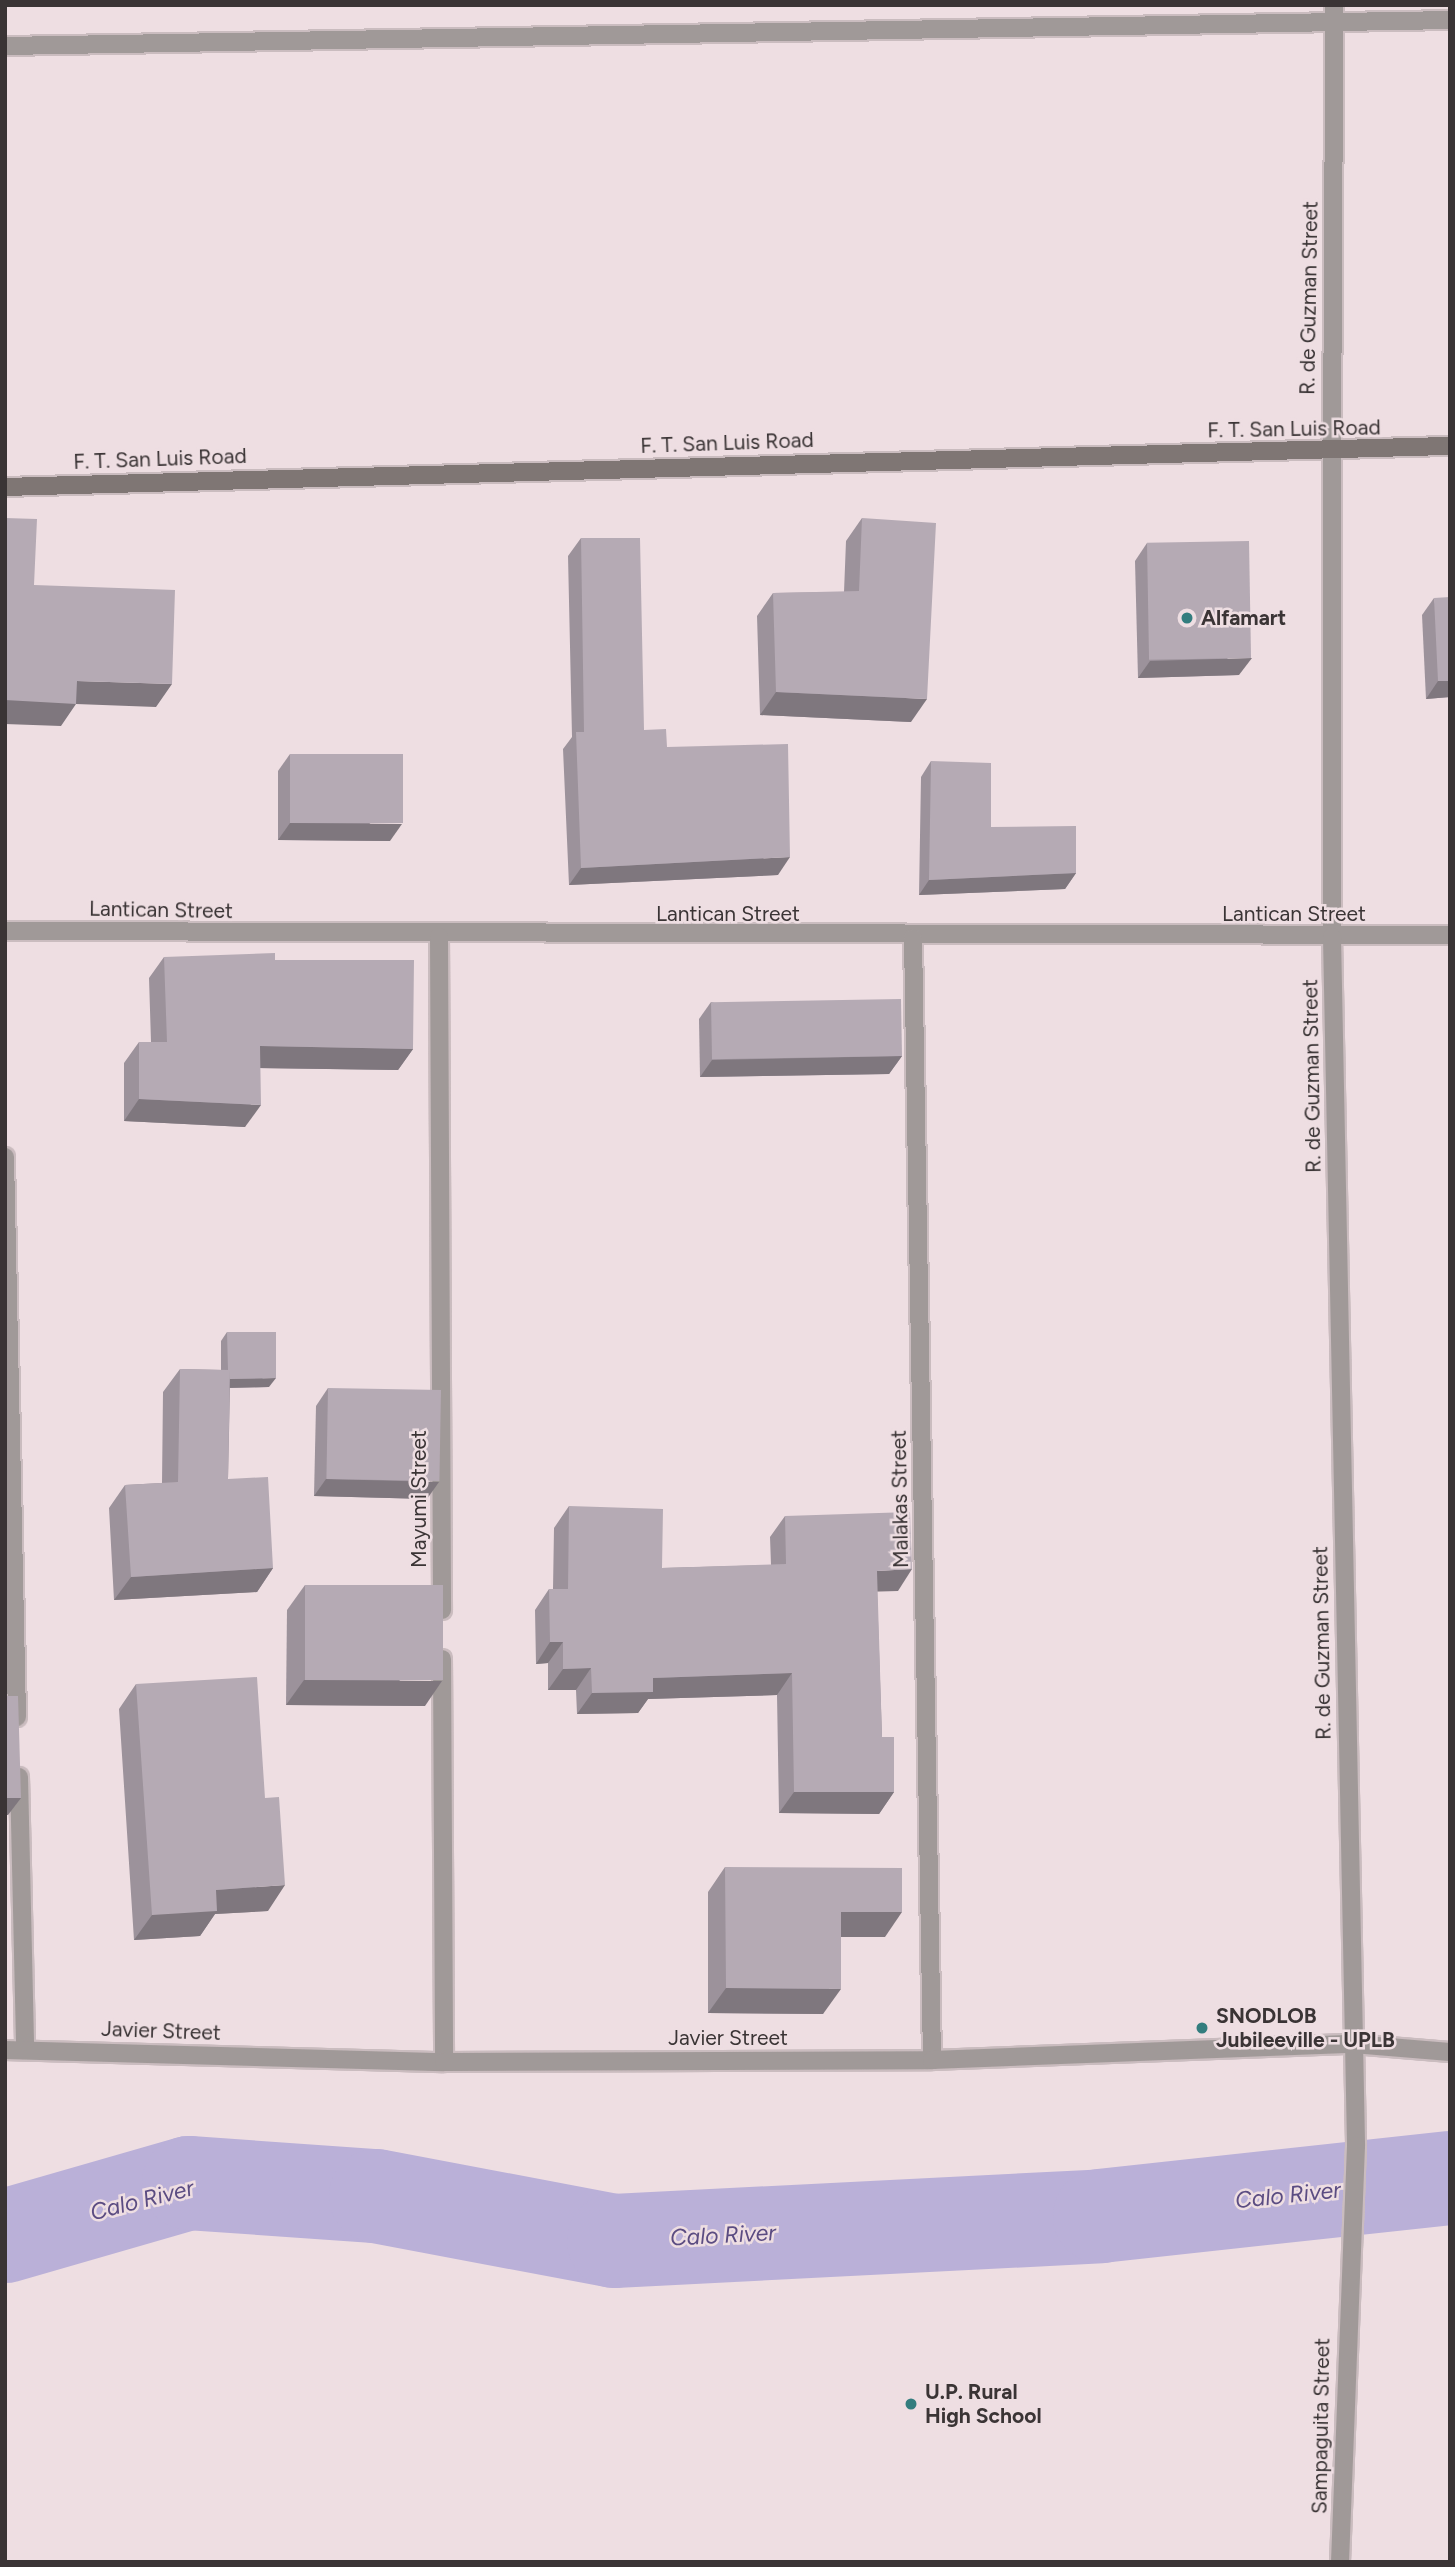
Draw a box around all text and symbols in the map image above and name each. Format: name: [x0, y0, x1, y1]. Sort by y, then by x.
street label: R. de Guzman Street: [1295, 201, 1323, 395]
street label: F. T. San Luis Road: [1207, 415, 1381, 443]
street label: F. T. San Luis Road: [640, 427, 814, 459]
street label: F. T. San Luis Road: [73, 443, 247, 475]
place label: Alfamart: [1201, 605, 1286, 631]
marker: Alfamart: [1179, 610, 1195, 626]
street label: Lantican Street: [89, 896, 233, 924]
street label: Lantican Street: [656, 901, 800, 927]
street label: Lantican Street: [1222, 901, 1366, 927]
street label: R. de Guzman Street: [1298, 979, 1326, 1173]
street label: Mayumi Street: [406, 1430, 432, 1568]
street label: Malakas Street: [886, 1430, 914, 1568]
street label: R. de Guzman Street: [1308, 1546, 1336, 1740]
place label: SNODLOB Jubileeville - UPLB: [1216, 2003, 1395, 2053]
street label: Javier Street: [101, 2016, 221, 2046]
marker: SNODLOB Jubileeville - UPLB: [1194, 2020, 1210, 2036]
street label: Javier Street: [668, 2025, 788, 2051]
water label: Calo River: [87, 2174, 197, 2226]
water label: Calo River: [1234, 2176, 1342, 2214]
water label: Calo River: [669, 2218, 777, 2252]
street label: Sampaguita Street: [1307, 2338, 1335, 2514]
place label: U.P. Rural High School: [925, 2379, 1042, 2429]
marker: U.P. Rural High School: [903, 2396, 919, 2412]

